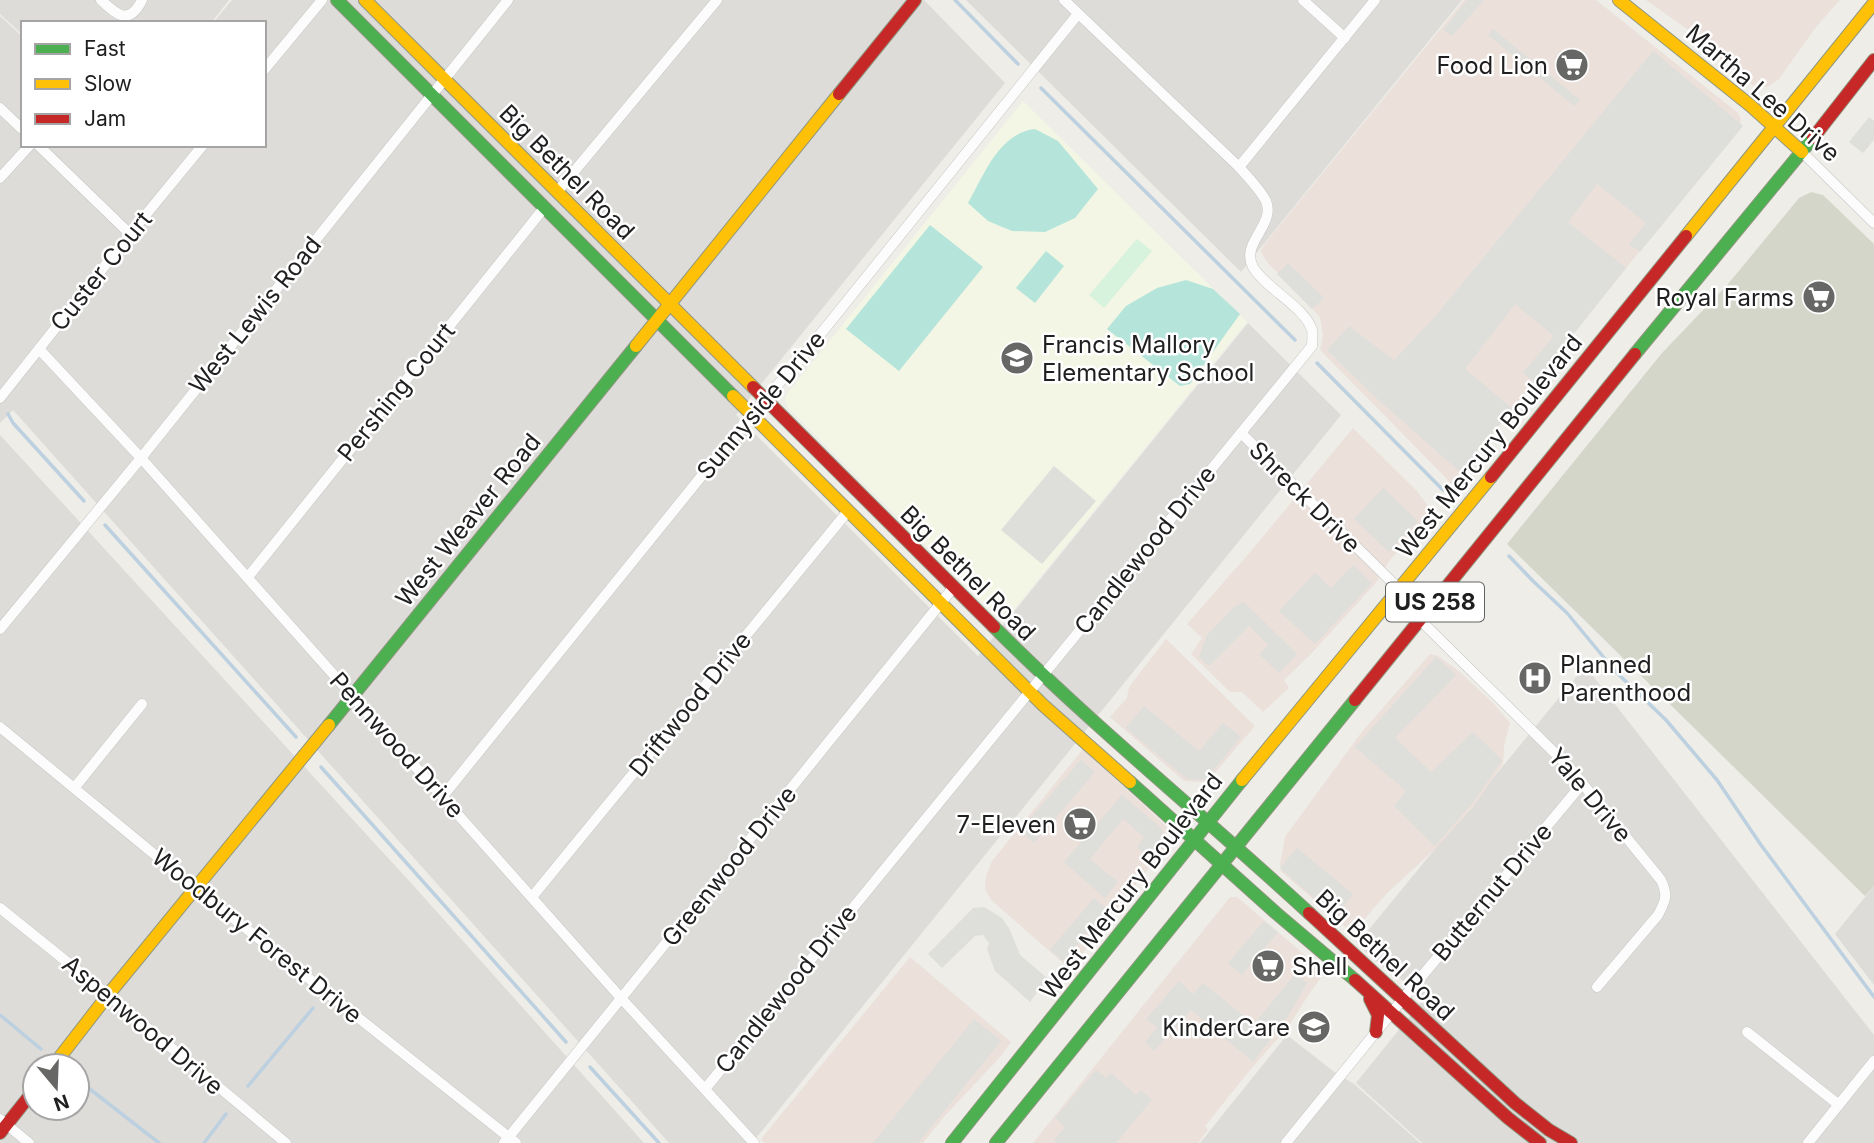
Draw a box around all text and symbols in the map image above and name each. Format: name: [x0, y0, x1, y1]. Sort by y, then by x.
street label: Martha Lee Drive: [1680, 18, 1846, 168]
legend: [21, 21, 266, 147]
text: Fast: [84, 36, 126, 61]
supermarket icon: Food Lion: [1553, 46, 1591, 84]
place label: Food Lion: [1437, 51, 1548, 80]
text: Slow: [84, 71, 132, 96]
street label: Big Bethel Road: [493, 98, 641, 246]
text: Jam: [84, 106, 126, 131]
street label: Custer Court: [44, 205, 158, 337]
street label: West Lewis Road: [183, 231, 327, 399]
supermarket icon: Royal Farms: [1800, 278, 1838, 316]
place label: Royal Farms: [1655, 283, 1794, 312]
street label: Pershing Court: [331, 317, 461, 467]
street label: Sunnyside Drive: [691, 325, 831, 485]
street label: West Mercury Boulevard: [1390, 328, 1588, 564]
place label: Francis Mallory Elementary School: [1042, 330, 1254, 387]
school or university icon: Francis Mallory Elementary School: [998, 339, 1036, 377]
street label: West Weaver Road: [389, 428, 547, 612]
street label: Shreck Drive: [1243, 435, 1367, 559]
street label: Candlewood Drive: [1068, 460, 1222, 640]
street label: Big Bethel Road: [894, 499, 1042, 647]
road number: US 258: [1386, 582, 1484, 622]
street label: Driftwood Drive: [623, 626, 757, 782]
place label: Planned Parenthood: [1560, 650, 1691, 707]
hospital icon: Planned Parenthood: [1516, 659, 1554, 697]
street label: Pennwood Drive: [324, 666, 470, 824]
street label: Yale Drive: [1542, 742, 1638, 848]
street label: West Mercury Boulevard: [1034, 767, 1228, 1005]
street label: Greenwood Drive: [656, 780, 802, 952]
supermarket icon: 7-Eleven: [1061, 805, 1099, 843]
place label: 7-Eleven: [956, 810, 1056, 839]
street label: Butternut Drive: [1426, 817, 1558, 967]
street label: Woodbury Forest Drive: [146, 842, 368, 1030]
street label: Big Bethel Road: [1310, 883, 1460, 1027]
street label: Candlewood Drive: [709, 899, 863, 1079]
supermarket icon: Shell: [1249, 947, 1287, 985]
street label: Aspenwood Drive: [57, 949, 229, 1101]
place label: Shell: [1292, 952, 1347, 981]
school or university icon: KinderCare: [1295, 1008, 1333, 1046]
place label: KinderCare: [1162, 1013, 1290, 1042]
north arrow: [21, 1052, 91, 1122]
text: N: [51, 1089, 72, 1116]

